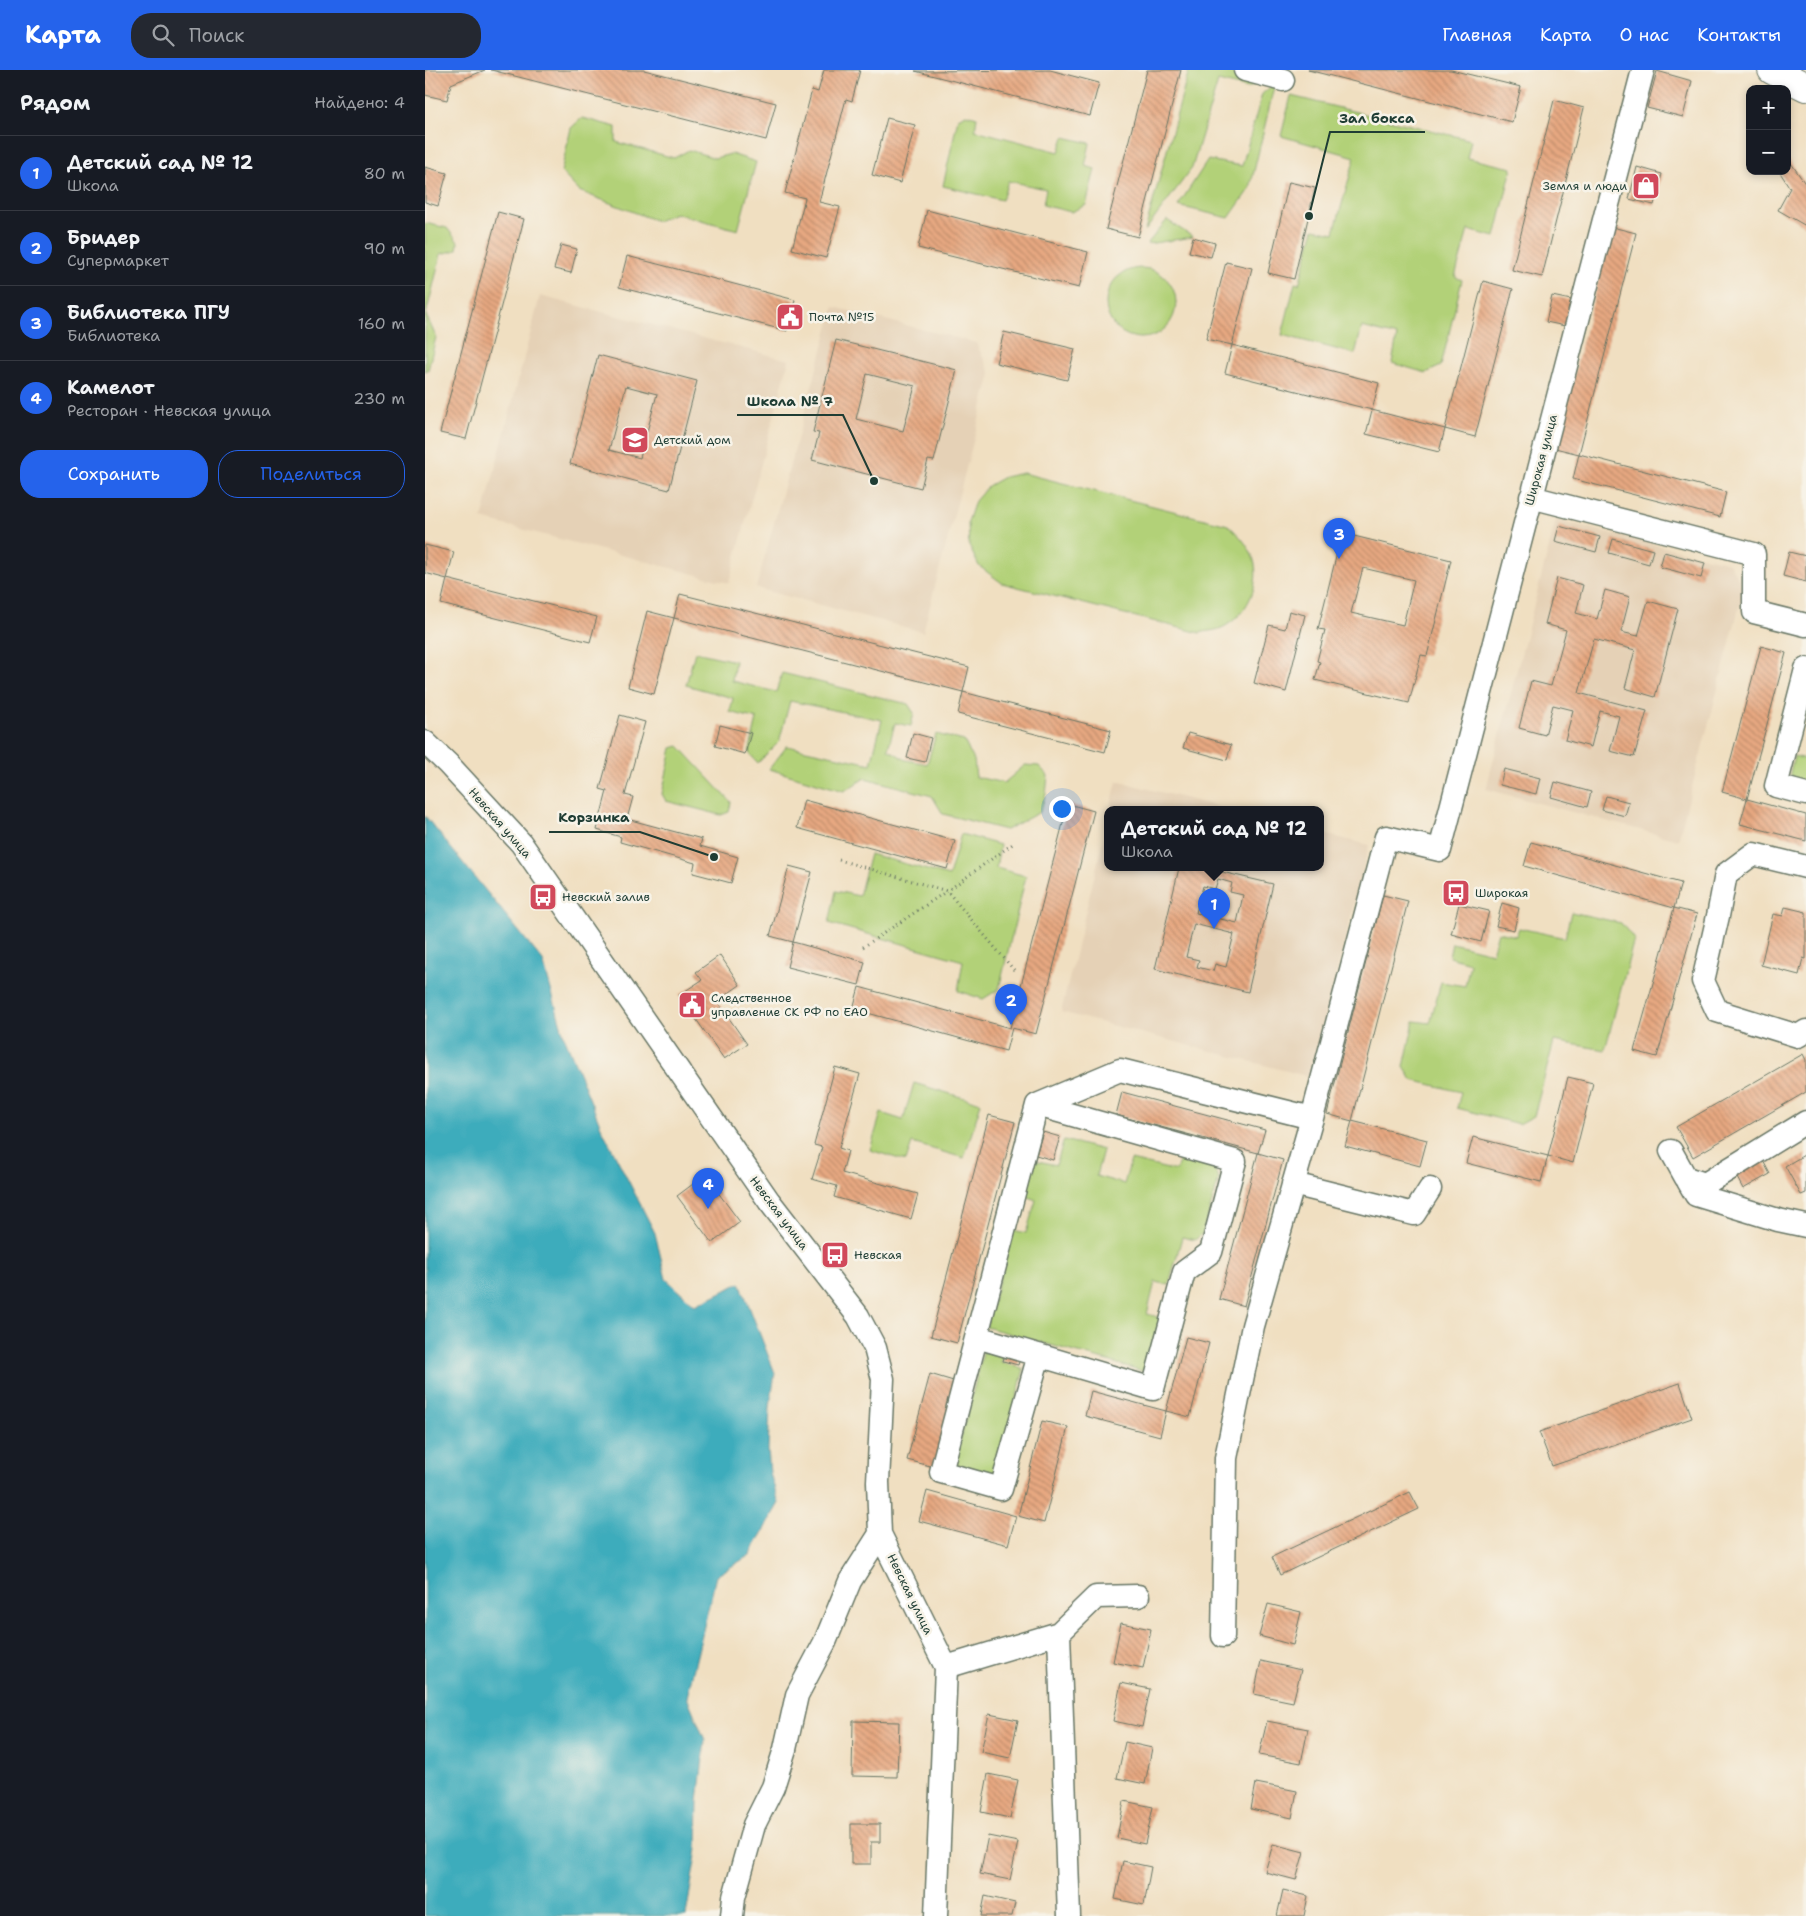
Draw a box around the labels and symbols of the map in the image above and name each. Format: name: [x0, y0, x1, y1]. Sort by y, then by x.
callout: Зал бокса: [1330, 103, 1425, 132]
text: Зал бокса: [1339, 109, 1415, 127]
shop icon: Земля и люди: [1631, 171, 1661, 201]
place label: Земля и люди: [1543, 178, 1627, 194]
public building icon: Почта №15: [775, 302, 805, 332]
place label: Почта №15: [809, 309, 874, 325]
callout: Школа № 7: [737, 386, 843, 415]
text: Школа № 7: [747, 392, 833, 410]
street label: Широкая улица: [1521, 412, 1561, 507]
school or university icon: Детский дом: [620, 425, 650, 455]
place label: Детский дом: [654, 432, 731, 448]
pin: 3: [1323, 518, 1355, 559]
street label: Невская улица: [465, 784, 535, 862]
your location: [1049, 796, 1075, 822]
callout: Корзинка: [549, 803, 640, 832]
text: Корзинка: [558, 808, 630, 826]
bus stop icon: Широкая: [1441, 878, 1471, 908]
bus stop icon: Невский залив: [528, 882, 558, 912]
place label: Широкая: [1475, 885, 1528, 901]
pin: 1: [1198, 888, 1230, 929]
place label: Невский залив: [562, 889, 650, 905]
pin: 2: [995, 984, 1027, 1025]
public building icon: Следственное управление СК РФ по ЕАО: [677, 990, 707, 1020]
place label: Следственное управление СК РФ по ЕАО: [711, 990, 868, 1020]
pin: 4: [692, 1168, 724, 1209]
street label: Невская улица: [746, 1173, 812, 1253]
bus stop icon: Невская: [820, 1240, 850, 1270]
place label: Невская: [854, 1247, 902, 1263]
street label: Невская улица: [883, 1551, 937, 1638]

